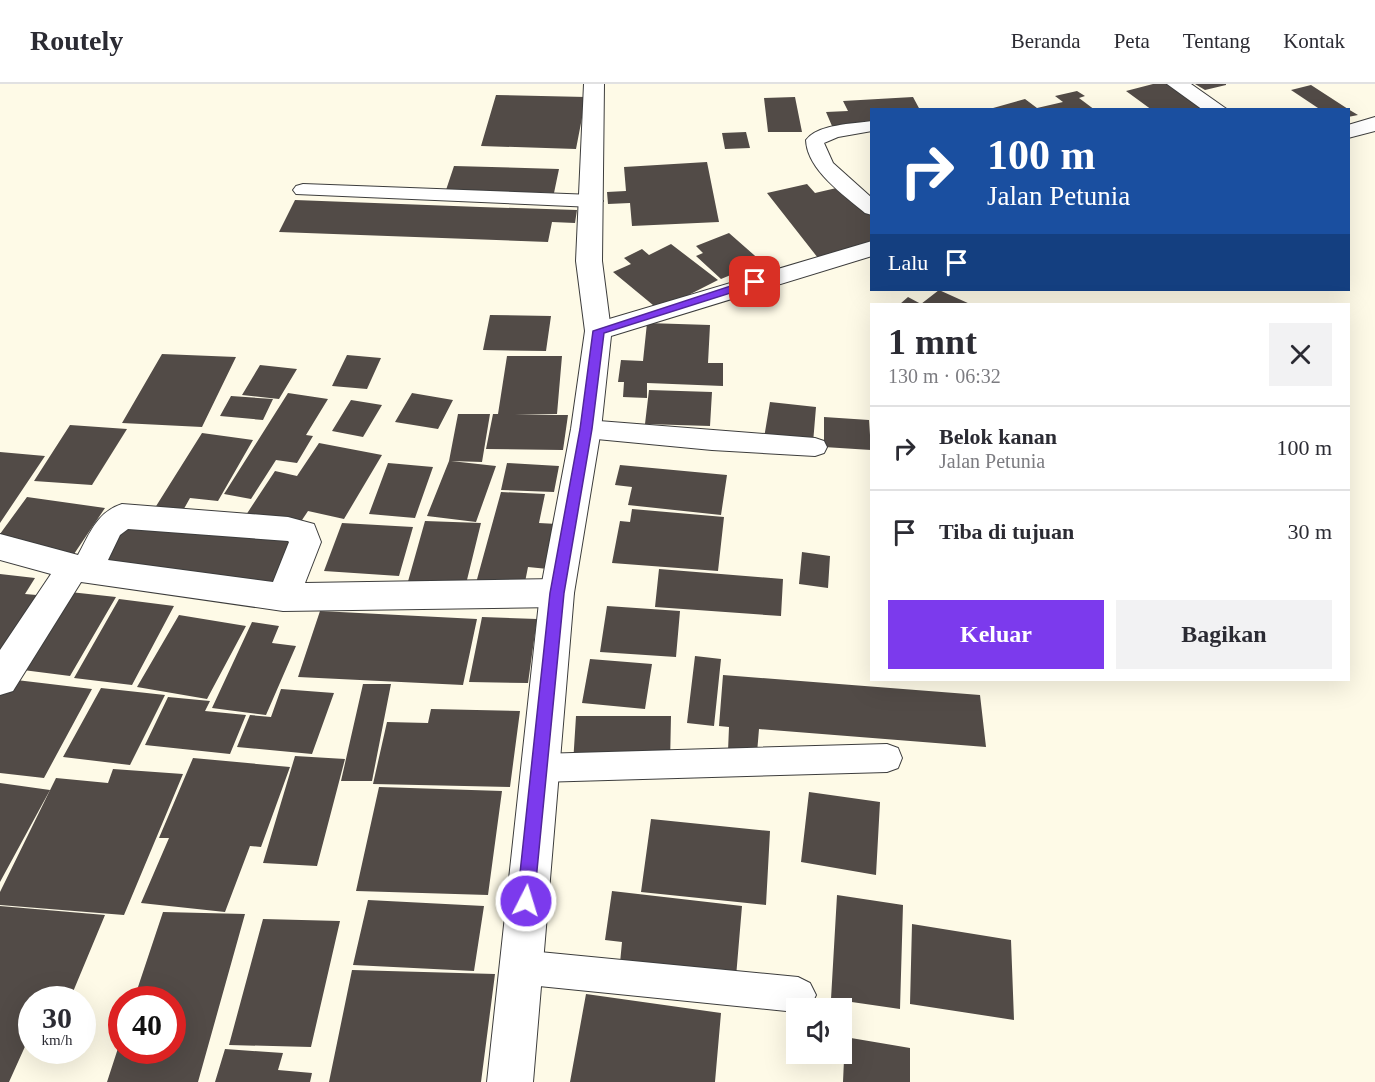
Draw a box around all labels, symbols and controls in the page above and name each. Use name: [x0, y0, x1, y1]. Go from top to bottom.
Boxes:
text: Routely: [30, 25, 123, 56]
text: Beranda: [1011, 29, 1081, 53]
text: Peta: [1114, 29, 1150, 53]
text: Tentang: [1183, 29, 1250, 53]
text: Kontak: [1283, 29, 1345, 53]
icon: right: [888, 132, 966, 210]
text: 100 m: [987, 132, 1096, 178]
text: Jalan Petunia: [987, 181, 1130, 211]
icon: arrive: [940, 246, 973, 279]
text: Lalu: [888, 250, 928, 275]
pin: [729, 256, 780, 307]
icon: arrive: [738, 265, 771, 298]
text: 1 mnt: [888, 322, 977, 362]
button: close: [1269, 323, 1332, 386]
text: 130 m · 06:32: [888, 365, 1001, 387]
text: Belok kanan: [939, 424, 1057, 449]
icon: right: [888, 432, 921, 465]
text: 100 m: [1276, 435, 1332, 460]
text: Jalan Petunia: [939, 450, 1045, 472]
icon: arrive: [888, 516, 921, 549]
text: Tiba di tujuan: [939, 519, 1074, 544]
text: 30 m: [1287, 519, 1332, 544]
button: Keluar: [888, 600, 1104, 669]
button: Bagikan: [1116, 600, 1332, 669]
position arrow: [494, 869, 558, 933]
speed limit sign: 40: [108, 986, 186, 1064]
map controls: [786, 998, 852, 1064]
button: sound: [786, 998, 852, 1064]
text: 30: [42, 1001, 72, 1034]
text: km/h: [42, 1032, 72, 1048]

